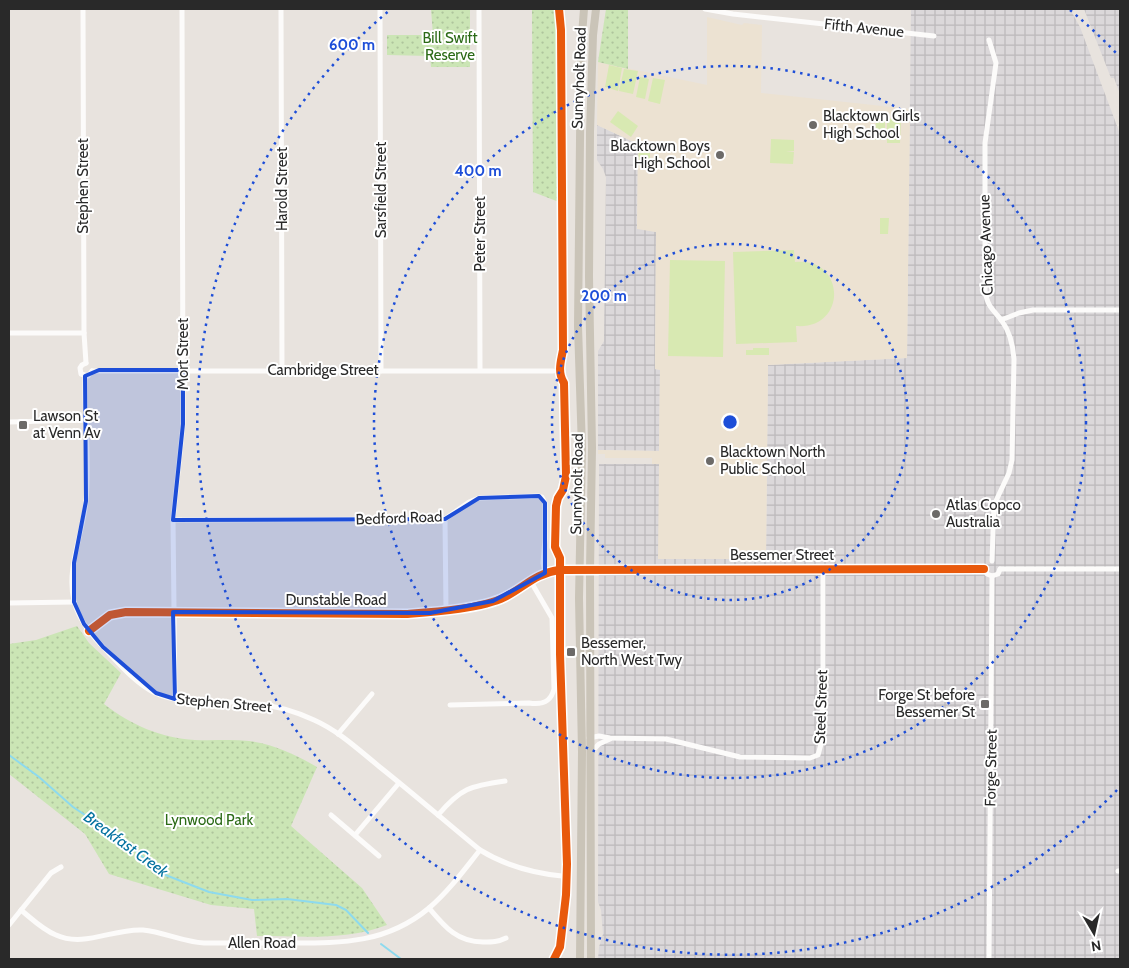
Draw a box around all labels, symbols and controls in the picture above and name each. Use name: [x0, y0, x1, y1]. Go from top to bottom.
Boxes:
street label: Fifth Avenue: [823, 15, 905, 41]
street label: Sunnyholt Road: [568, 27, 590, 129]
park label: Bill Swift Reserve: [422, 29, 478, 64]
text: 600 m: [329, 36, 375, 54]
place label: Blacktown Girls High School: [823, 107, 920, 142]
marker: Blacktown Girls High School: [807, 119, 819, 131]
place label: Blacktown Boys High School: [610, 137, 710, 172]
street label: Stephen Street: [74, 138, 92, 234]
street label: Sarsfield Street: [372, 142, 390, 238]
street label: Harold Street: [273, 147, 291, 231]
marker: Blacktown Boys High School: [714, 149, 726, 161]
text: 400 m: [455, 162, 501, 180]
street label: Chicago Avenue: [975, 194, 997, 296]
street label: Peter Street: [471, 196, 489, 272]
text: 200 m: [581, 287, 627, 305]
street label: Mort Street: [174, 318, 192, 390]
street label: Cambridge Street: [267, 361, 379, 379]
place label: Lawson St at Venn Av: [33, 407, 101, 442]
centre of rings: [721, 413, 739, 431]
marker: Lawson St at Venn Av: [17, 419, 29, 431]
street label: Sunnyholt Road: [567, 433, 587, 535]
place label: Blacktown North Public School: [720, 443, 825, 478]
marker: Blacktown North Public School: [704, 455, 716, 467]
place label: Atlas Copco Australia: [946, 496, 1021, 531]
street label: Bedford Road: [355, 507, 443, 529]
marker: Atlas Copco Australia: [930, 508, 942, 520]
street label: Bessemer Street: [730, 546, 834, 564]
street label: Dunstable Road: [286, 591, 386, 609]
place label: Bessemer, North West Twy: [581, 634, 683, 669]
marker: Bessemer, North West Twy: [565, 646, 577, 658]
street label: Steel Street: [811, 670, 831, 744]
place label: Forge St before Bessemer St: [878, 686, 975, 721]
street label: Stephen Street: [176, 690, 272, 716]
marker: Forge St before Bessemer St: [979, 698, 991, 710]
street label: Forge Street: [981, 729, 1001, 807]
water label: Breakfast Creek: [80, 807, 173, 882]
park label: Lynwood Park: [165, 811, 253, 829]
north arrow: [1069, 908, 1119, 958]
street label: Allen Road: [228, 934, 296, 952]
text: N: [1090, 936, 1102, 956]

